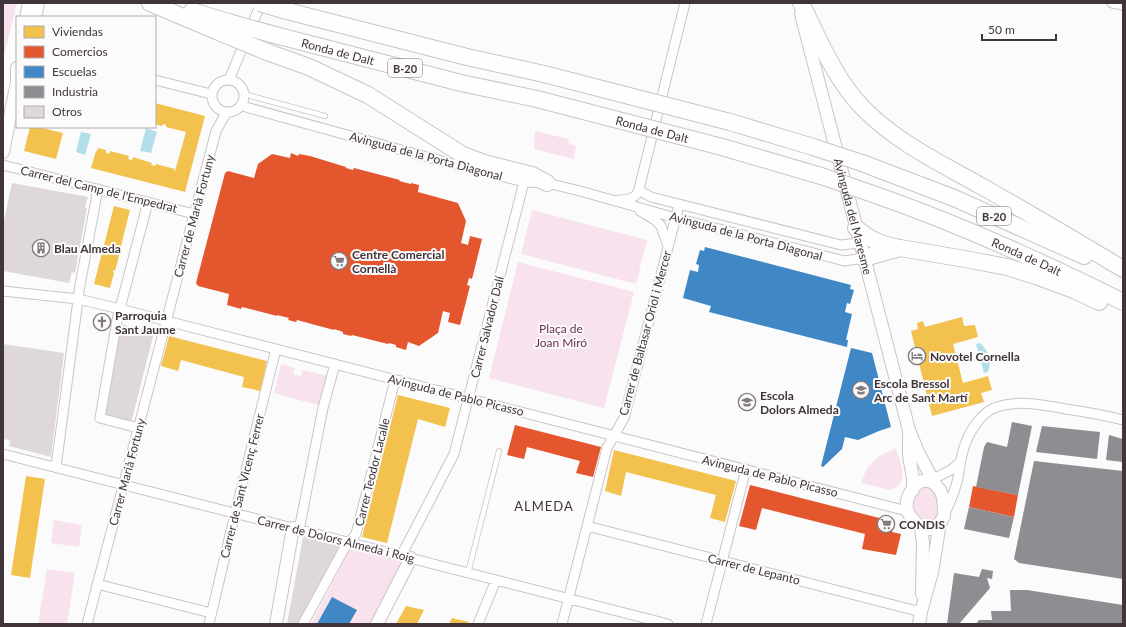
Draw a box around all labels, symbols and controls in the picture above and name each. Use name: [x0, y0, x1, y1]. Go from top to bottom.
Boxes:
legend: [16, 16, 156, 128]
scale bar: [982, 16, 1056, 42]
text: 50 m: [988, 22, 1015, 37]
text: Viviendas: [52, 24, 103, 39]
street label: Ronda de Dalt: [300, 35, 377, 68]
text: Comercios: [52, 44, 108, 59]
road number: B-20: [388, 59, 422, 77]
text: Escuelas: [52, 64, 97, 79]
text: Industria: [52, 84, 98, 99]
text: Otros: [52, 104, 82, 119]
street label: Ronda de Dalt: [614, 112, 691, 146]
street label: Avinguda de la Porta Diagonal: [348, 128, 504, 184]
street label: Carrer de Marià Fortuny: [170, 152, 218, 279]
street label: Avinguda del Maresme: [831, 156, 876, 276]
street label: Carrer del Camp de l'Empedrat: [19, 162, 180, 216]
road number: B-20: [977, 207, 1011, 225]
street label: Avinguda de la Porta Diagonal: [668, 208, 824, 264]
street label: Ronda de Dalt: [990, 234, 1064, 279]
building icon: Blau Almeda: [31, 238, 51, 258]
place label: Blau Almeda: [54, 241, 121, 256]
place label: Centre Comercial Cornellà: [352, 247, 444, 276]
street label: Carrer de Baltasar Oriol i Mercer: [616, 248, 674, 417]
supermarket icon: Centre Comercial Cornellà: [329, 251, 349, 271]
street label: Carrer Salvador Dalí: [467, 273, 507, 380]
place label: Parroquia Sant Jaume: [115, 308, 176, 337]
church icon: Parroquia Sant Jaume: [92, 312, 112, 332]
park label: Plaça de Joan Miró: [535, 321, 587, 350]
hotel icon: Novotel Cornella: [907, 346, 927, 366]
place label: Novotel Cornella: [930, 349, 1020, 364]
street label: Avinguda de Pablo Picasso: [386, 371, 526, 419]
place label: Escola Bressol Arc de Sant Martí: [873, 376, 969, 405]
school or university icon: Escola Bressol Arc de Sant Martí: [851, 380, 871, 400]
place label: Escola Dolors Almeda: [760, 388, 839, 417]
school or university icon: Escola Dolors Almeda: [737, 392, 757, 412]
street label: Carrer de Sant Vicenç Ferrer: [217, 412, 267, 560]
street label: Carrer Marià Fortuny: [105, 416, 149, 527]
street label: Carrer Teodor Lacalle: [351, 416, 393, 528]
street label: Avinguda de Pablo Picasso: [700, 452, 840, 500]
district label: ALMEDA: [514, 498, 574, 514]
street label: Carrer de Dolors Almeda i Roig: [256, 512, 416, 566]
supermarket icon: CONDIS: [876, 514, 896, 534]
place label: CONDIS: [899, 517, 945, 532]
street label: Carrer de Lepanto: [706, 550, 802, 588]

